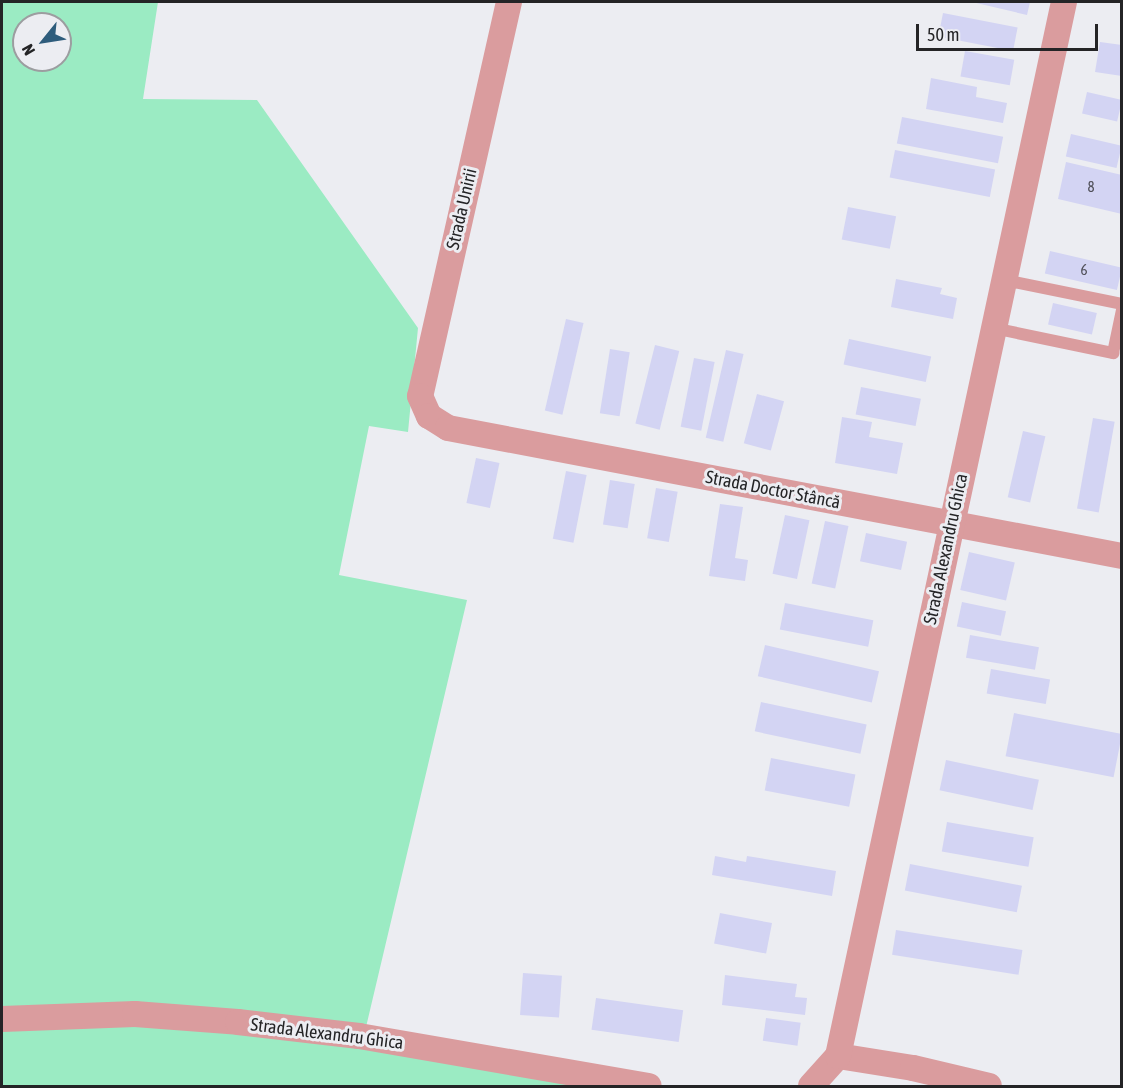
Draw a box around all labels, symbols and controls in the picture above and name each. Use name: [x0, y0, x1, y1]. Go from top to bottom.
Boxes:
north arrow: [12, 12, 72, 72]
scale bar: [919, 12, 1100, 50]
text: 50 m: [927, 24, 959, 45]
text: N: [18, 41, 38, 59]
street label: Strada Unirii: [442, 166, 482, 252]
house number: 8: [1087, 178, 1095, 196]
house number: 6: [1080, 261, 1088, 279]
street label: Strada Doctor Stâncă: [704, 466, 842, 514]
street label: Strada Alexandru Ghica: [919, 472, 973, 626]
street label: Strada Alexandru Ghica: [249, 1014, 405, 1054]

